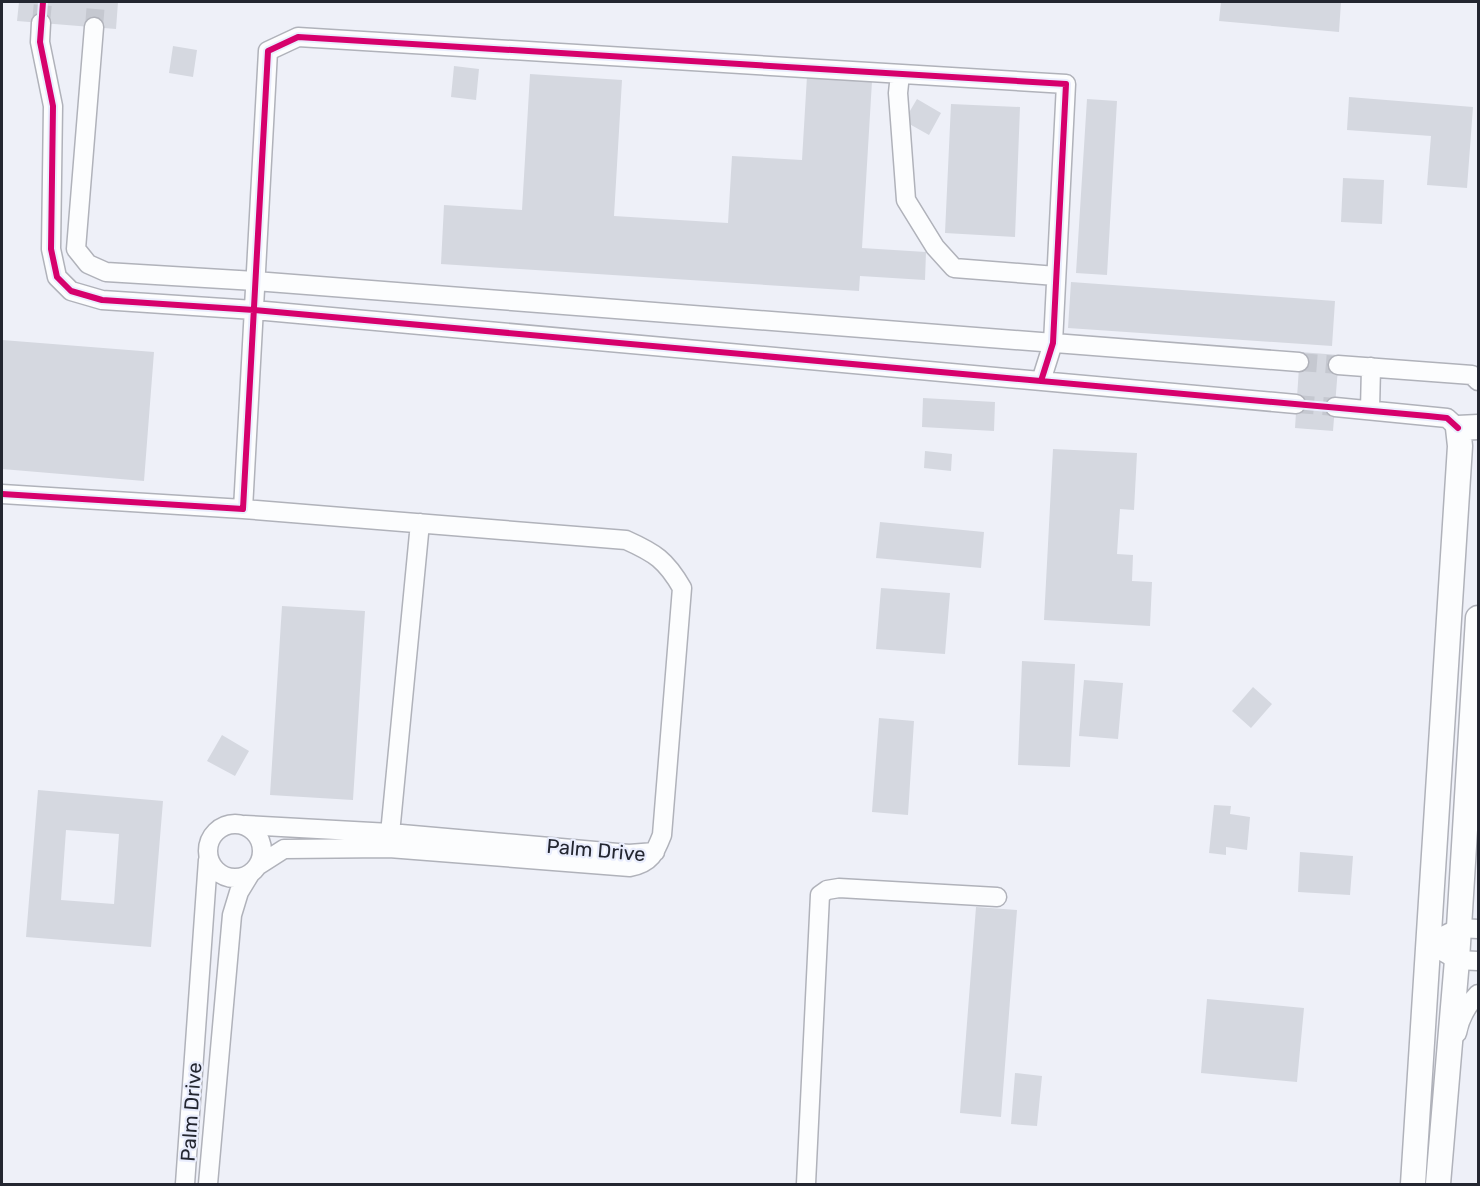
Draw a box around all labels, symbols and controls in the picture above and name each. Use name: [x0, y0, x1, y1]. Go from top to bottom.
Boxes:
street label: Palm Drive: [545, 834, 647, 866]
street label: Palm Drive: [176, 1062, 206, 1162]

